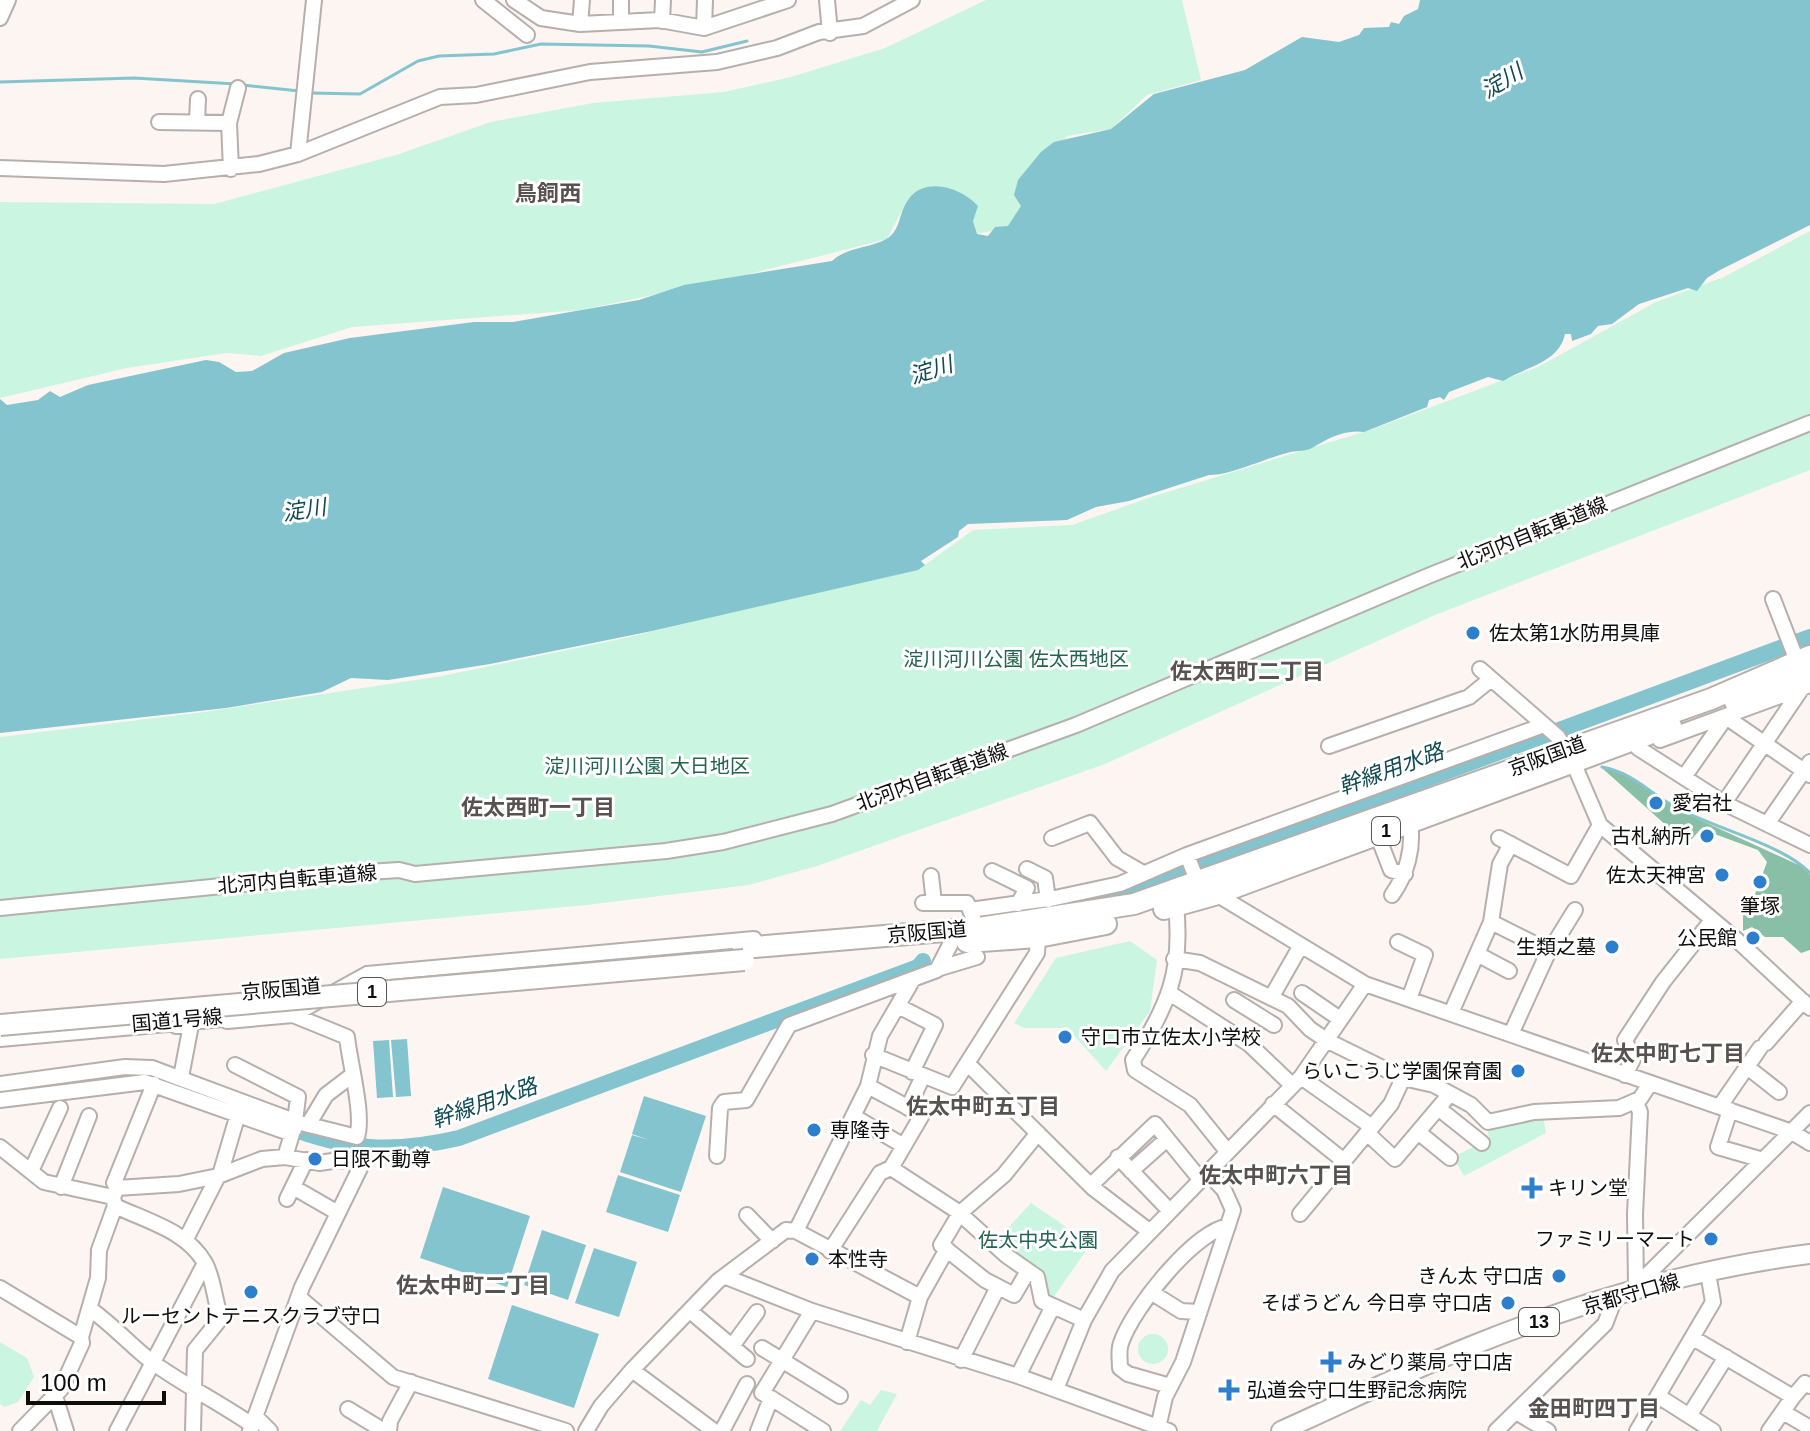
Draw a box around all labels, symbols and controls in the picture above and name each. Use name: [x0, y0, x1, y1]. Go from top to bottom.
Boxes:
water label: 淀川: [1477, 58, 1529, 103]
district label: 鳥飼西: [515, 181, 581, 206]
water label: 淀川: [906, 351, 958, 389]
street label: 北河内自転車道線: [1454, 493, 1610, 573]
water label: 淀川: [280, 494, 330, 526]
place label: 佐太第1水防用具庫: [1489, 622, 1660, 644]
marker: 佐太第1水防用具庫: [1464, 624, 1482, 642]
park label: 淀川河川公園 佐太西地区: [903, 648, 1129, 670]
district label: 佐太西町二丁目: [1170, 659, 1324, 684]
street label: 京阪国道: [1506, 732, 1588, 780]
water label: 幹線用水路: [1335, 738, 1449, 800]
street label: 北河内自転車道線: [853, 739, 1011, 815]
park label: 淀川河川公園 大日地区: [544, 755, 750, 777]
place label: 愛宕社: [1672, 792, 1732, 814]
marker: 愛宕社: [1647, 794, 1665, 812]
district label: 佐太西町一丁目: [461, 795, 615, 820]
road number: 1: [1372, 817, 1400, 845]
place label: 古札納所: [1611, 825, 1691, 847]
marker: 古札納所: [1698, 827, 1716, 845]
street label: 北河内自転車道線: [216, 861, 378, 897]
place label: 佐太天神宮: [1606, 864, 1706, 886]
marker: 佐太天神宮: [1713, 866, 1731, 884]
marker: 筆塚: [1751, 873, 1769, 891]
place label: 筆塚: [1740, 895, 1780, 917]
street label: 京阪国道: [886, 918, 968, 946]
place label: 公民館: [1677, 927, 1737, 949]
marker: 公民館: [1744, 929, 1762, 947]
place label: 生類之墓: [1516, 936, 1596, 958]
marker: 生類之墓: [1603, 938, 1621, 956]
street label: 京阪国道: [240, 975, 322, 1003]
road number: 1: [358, 978, 386, 1006]
street label: 国道1号線: [131, 1005, 223, 1035]
place label: 守口市立佐太小学校: [1081, 1026, 1261, 1048]
marker: 守口市立佐太小学校: [1056, 1028, 1074, 1046]
district label: 佐太中町七丁目: [1591, 1041, 1745, 1066]
place label: らいこうじ学園保育園: [1302, 1060, 1502, 1082]
marker: らいこうじ学園保育園: [1509, 1062, 1527, 1080]
water label: 幹線用水路: [428, 1073, 542, 1133]
district label: 佐太中町五丁目: [906, 1094, 1060, 1119]
place label: 専隆寺: [830, 1119, 890, 1141]
marker: 専隆寺: [805, 1121, 823, 1139]
place label: 日限不動尊: [331, 1148, 431, 1170]
marker: 日限不動尊: [306, 1150, 324, 1168]
district label: 佐太中町六丁目: [1199, 1163, 1353, 1188]
place label: キリン堂: [1548, 1177, 1628, 1199]
marker: キリン堂: [1523, 1179, 1541, 1197]
place label: ファミリーマート: [1535, 1228, 1695, 1250]
park label: 佐太中央公園: [978, 1229, 1098, 1251]
marker: ファミリーマート: [1702, 1230, 1720, 1248]
place label: 本性寺: [828, 1248, 888, 1270]
marker: 本性寺: [803, 1250, 821, 1268]
place label: きん太 守口店: [1417, 1265, 1543, 1287]
marker: きん太 守口店: [1550, 1267, 1568, 1285]
street label: 京都守口線: [1580, 1270, 1682, 1318]
district label: 佐太中町二丁目: [396, 1273, 550, 1298]
marker: ルーセントテニスクラブ守口: [242, 1283, 260, 1301]
place label: そばうどん 今日亭 守口店: [1261, 1292, 1492, 1314]
marker: そばうどん 今日亭 守口店: [1499, 1294, 1517, 1312]
place label: ルーセントテニスクラブ守口: [121, 1305, 381, 1327]
road number: 13: [1519, 1308, 1559, 1336]
place label: みどり薬局 守口店: [1347, 1351, 1513, 1373]
marker: みどり薬局 守口店: [1322, 1353, 1340, 1371]
scale bar: [28, 1355, 164, 1405]
text: 100 m: [40, 1369, 107, 1396]
marker: 弘道会守口生野記念病院: [1218, 1379, 1240, 1401]
place label: 弘道会守口生野記念病院: [1247, 1379, 1467, 1401]
district label: 金田町四丁目: [1528, 1396, 1660, 1421]

